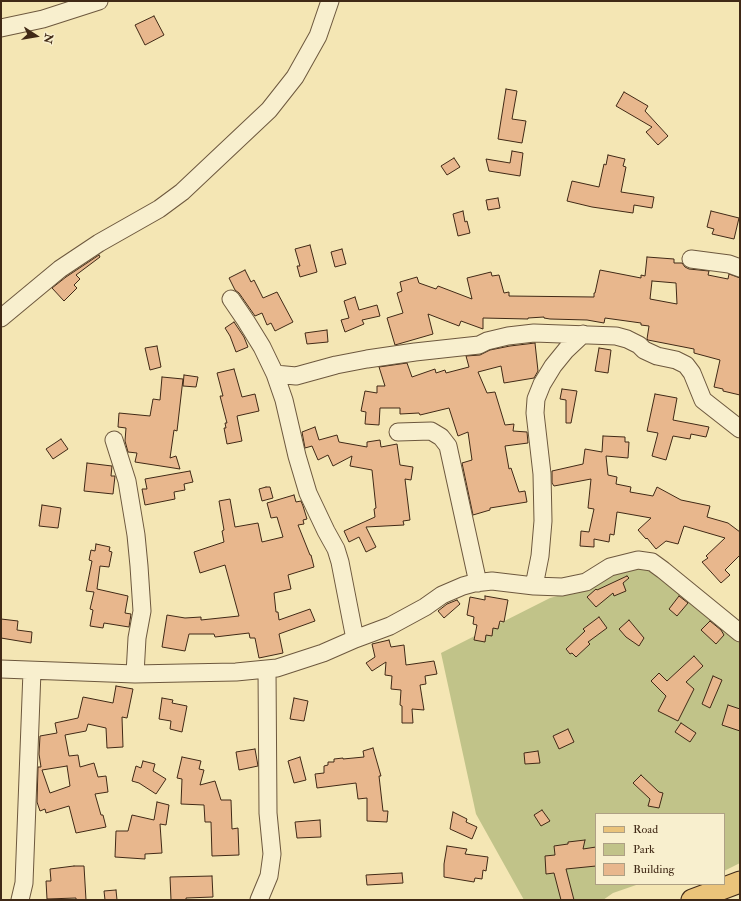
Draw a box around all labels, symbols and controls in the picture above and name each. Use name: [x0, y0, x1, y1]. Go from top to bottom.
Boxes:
north arrow: [16, 16, 56, 56]
text: N: [41, 32, 56, 45]
legend: [595, 813, 725, 885]
text: Road: [633, 822, 658, 837]
text: Park: [633, 842, 655, 857]
text: Building: [633, 862, 674, 877]

